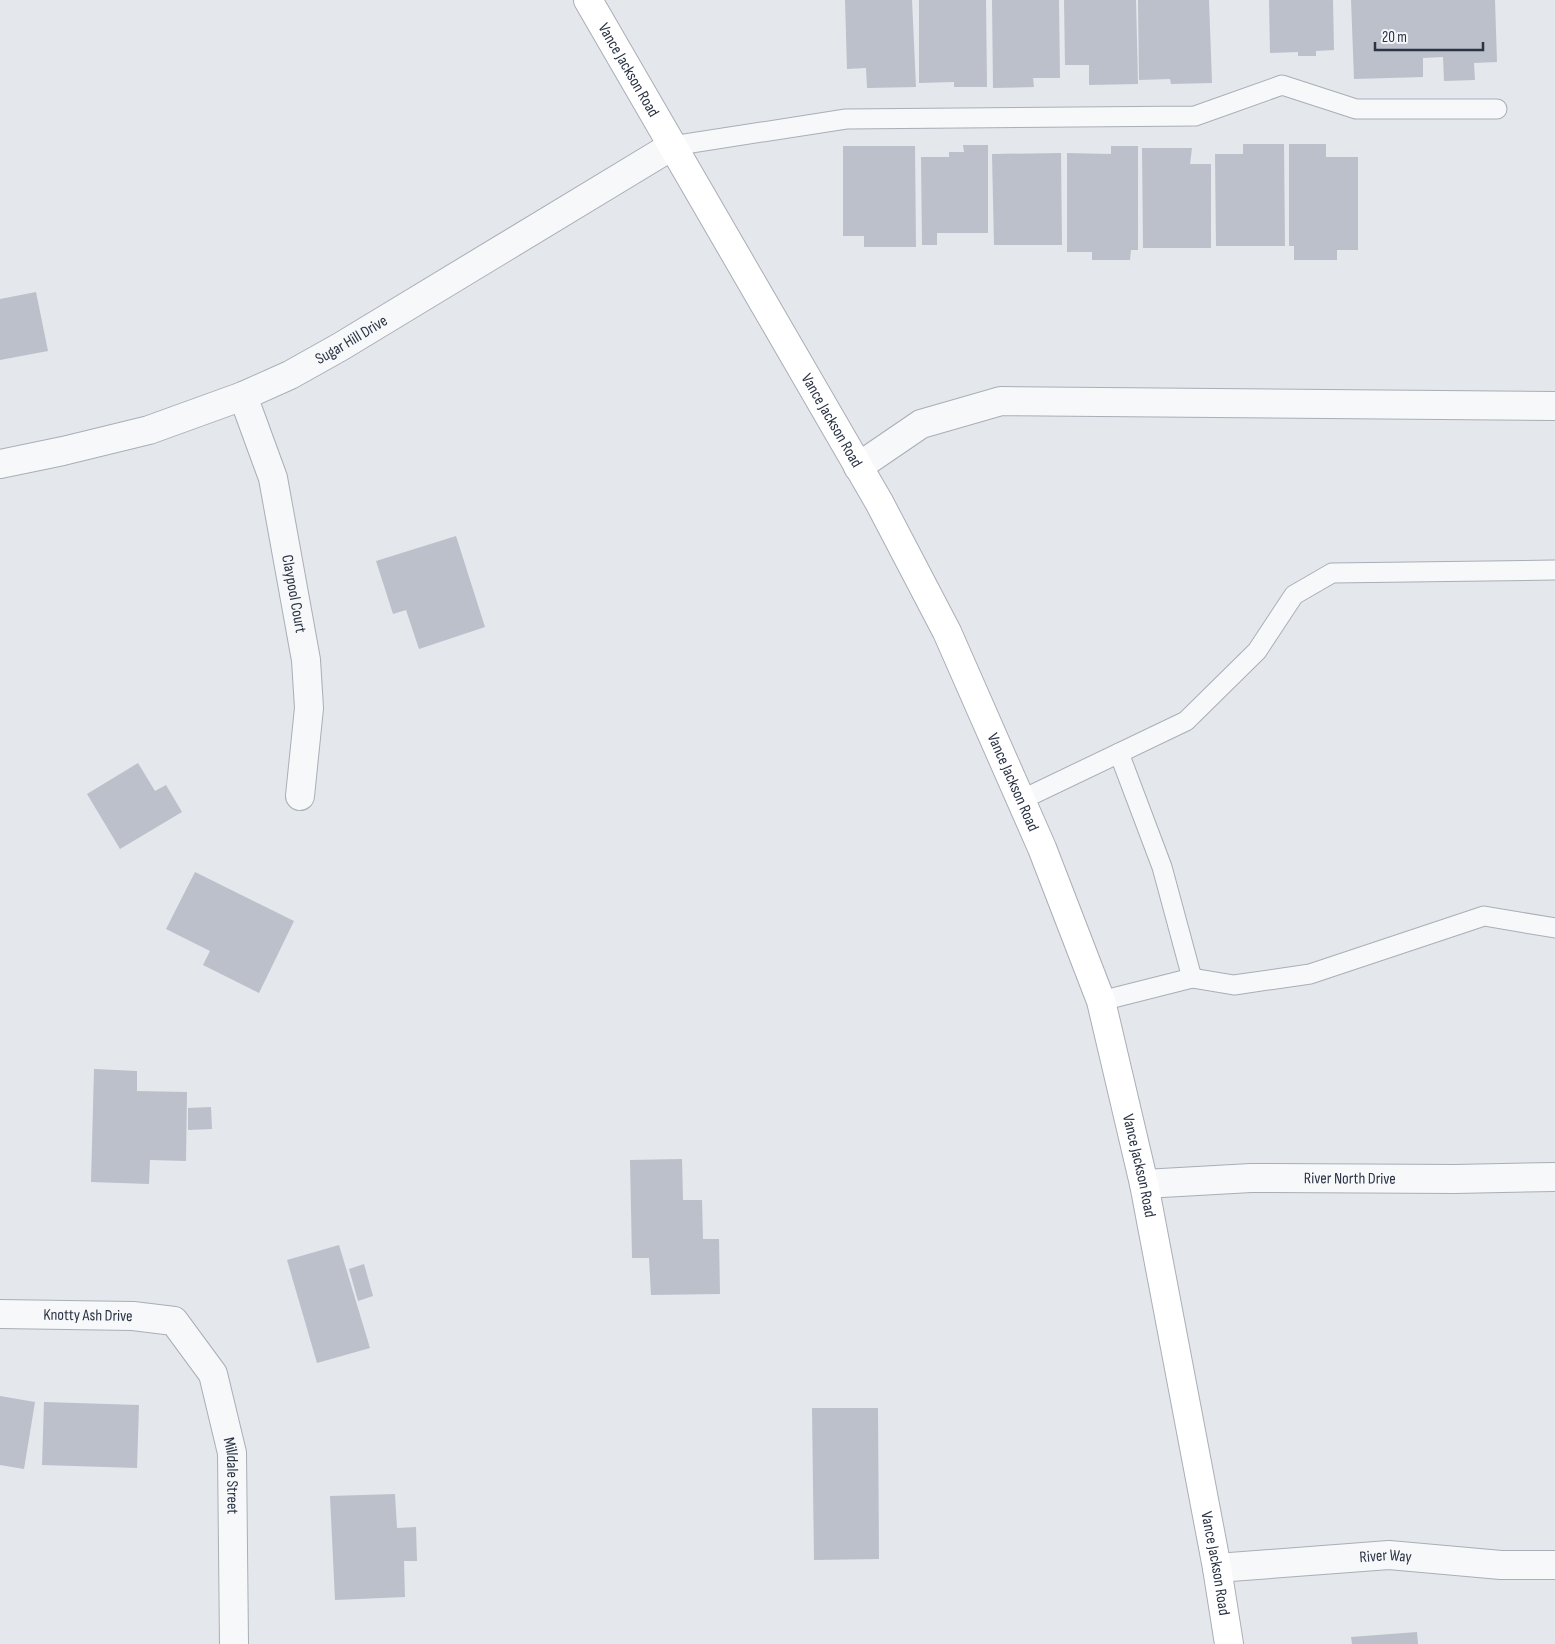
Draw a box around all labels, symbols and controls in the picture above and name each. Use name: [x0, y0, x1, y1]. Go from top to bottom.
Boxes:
street label: Vance Jackson Road: [594, 20, 663, 120]
scale bar: [1375, 20, 1482, 52]
text: 20 m: [1382, 28, 1407, 47]
street label: Sugar Hill Drive: [312, 311, 391, 368]
street label: Vance Jackson Road: [797, 370, 866, 471]
street label: Claypool Court: [278, 553, 310, 635]
street label: Vance Jackson Road: [983, 730, 1043, 834]
street label: Vance Jackson Road: [1118, 1112, 1160, 1219]
street label: River North Drive: [1304, 1169, 1396, 1188]
street label: Knotty Ash Drive: [43, 1305, 133, 1325]
street label: Milldale Street: [219, 1435, 242, 1514]
street label: Vance Jackson Road: [1197, 1510, 1234, 1617]
street label: River Way: [1359, 1545, 1412, 1567]

